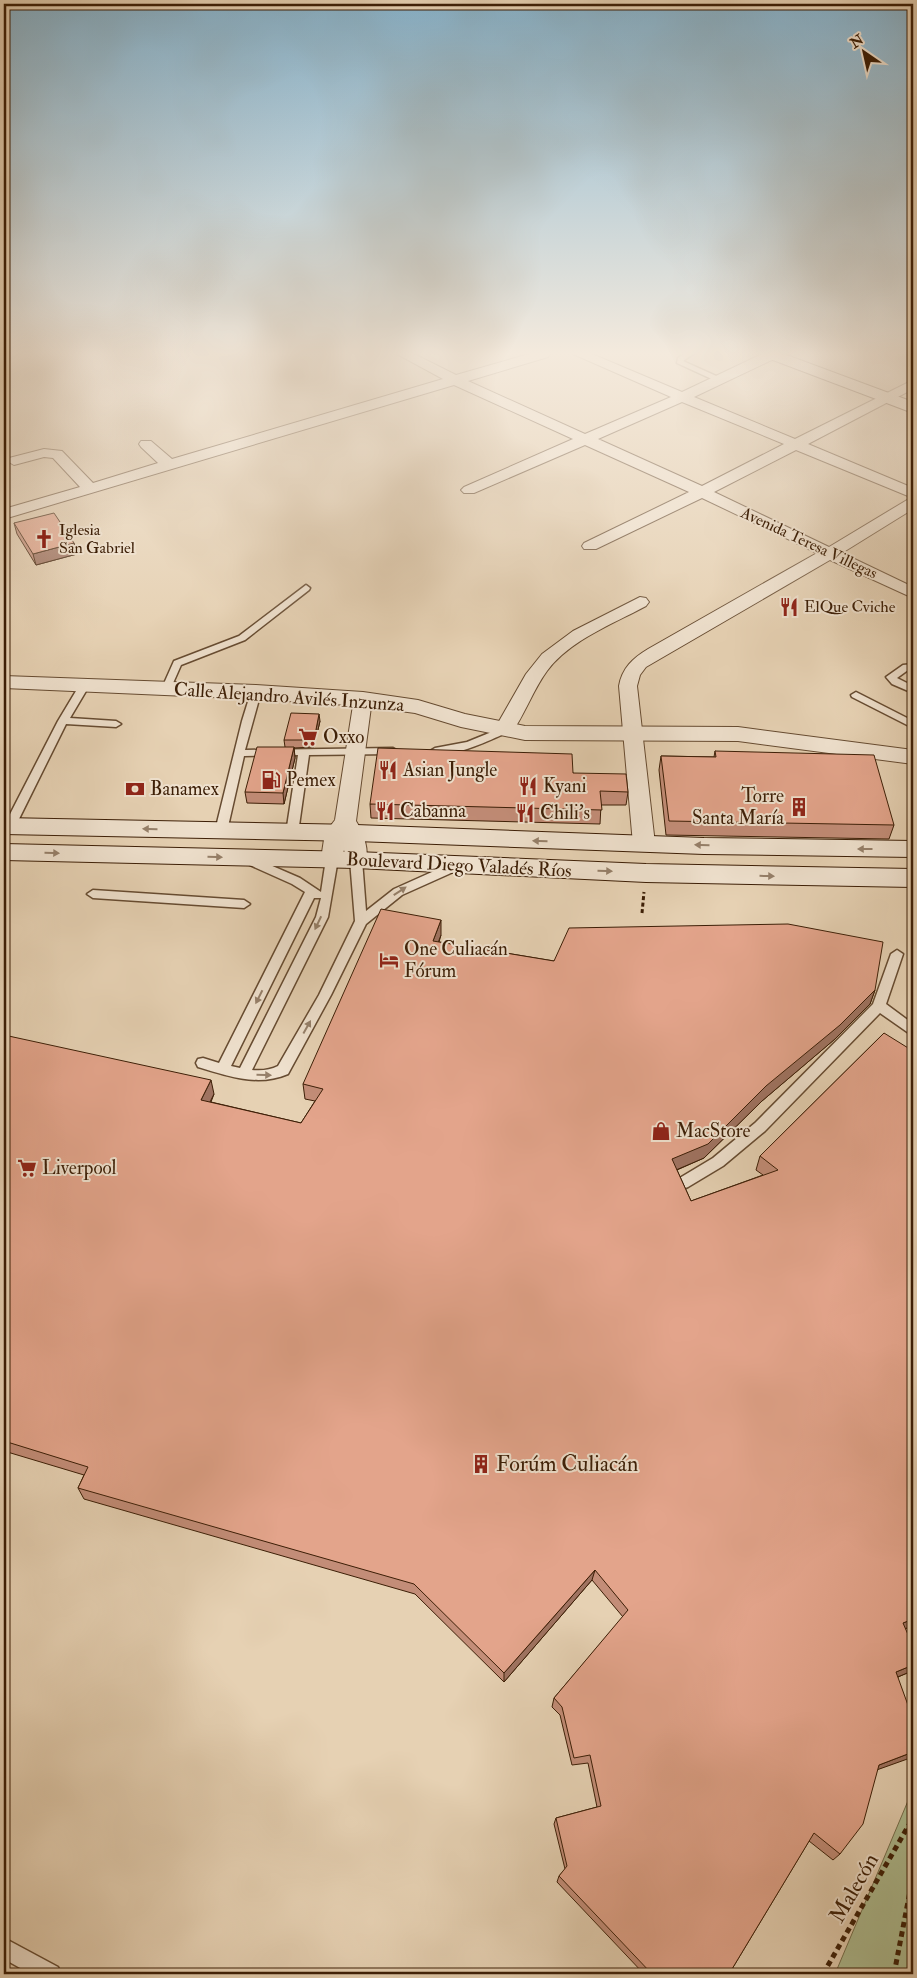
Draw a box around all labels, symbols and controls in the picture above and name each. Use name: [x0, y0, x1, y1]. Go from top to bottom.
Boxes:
north arrow: [840, 28, 890, 78]
text: N: [846, 31, 867, 53]
street label: Avenida Teresa Villegas: [737, 502, 880, 583]
place label: Iglesia San Gabriel: [59, 520, 135, 558]
church icon: Iglesia San Gabriel: [33, 528, 55, 550]
restaurant icon: ElQue Cviche: [778, 596, 800, 618]
place label: ElQue Cviche: [804, 597, 896, 617]
street label: Calle Alejandro Avilés Inzunza: [173, 677, 405, 717]
place label: Oxxo: [323, 725, 364, 749]
supermarket icon: Oxxo: [297, 726, 319, 748]
place label: Asian Jungle: [402, 758, 497, 782]
restaurant icon: Asian Jungle: [377, 759, 399, 781]
place label: Pemex: [286, 768, 336, 792]
fuel station icon: Pemex: [260, 769, 282, 791]
place label: Kyani: [543, 774, 587, 798]
restaurant icon: Kyani: [517, 775, 539, 797]
place label: Banamex: [150, 777, 219, 801]
bank icon: Banamex: [124, 778, 146, 800]
place label: Torre Santa María: [692, 784, 784, 830]
building icon: Torre Santa María: [788, 796, 810, 818]
place label: Cabanna: [400, 799, 466, 823]
restaurant icon: Cabanna: [374, 800, 396, 822]
place label: Chili's: [540, 801, 590, 825]
restaurant icon: Chili's: [514, 802, 536, 824]
one-way arrow: [142, 825, 158, 833]
one-way arrow: [531, 837, 547, 845]
one-way arrow: [694, 841, 710, 849]
one-way arrow: [856, 845, 872, 853]
street label: Boulevard Diego Valadés Ríos: [346, 847, 572, 883]
one-way arrow: [45, 850, 61, 858]
one-way arrow: [207, 854, 223, 862]
one-way arrow: [597, 868, 613, 876]
one-way arrow: [759, 872, 775, 880]
one-way arrow: [393, 887, 407, 896]
one-way arrow: [314, 916, 322, 930]
place label: One Culiacán Fórum: [404, 937, 508, 983]
hotel icon: One Culiacán Fórum: [378, 949, 400, 971]
one-way arrow: [255, 990, 263, 1004]
one-way arrow: [303, 1020, 311, 1035]
one-way arrow: [256, 1071, 272, 1079]
place label: MacStore: [676, 1119, 751, 1143]
shop icon: MacStore: [650, 1120, 672, 1142]
place label: Liverpool: [42, 1156, 117, 1181]
supermarket icon: Liverpool: [16, 1157, 38, 1179]
place label: Forúm Culiacán: [496, 1450, 638, 1478]
building icon: Forúm Culiacán: [470, 1453, 492, 1475]
street label: Malecón: [823, 1848, 885, 1928]

